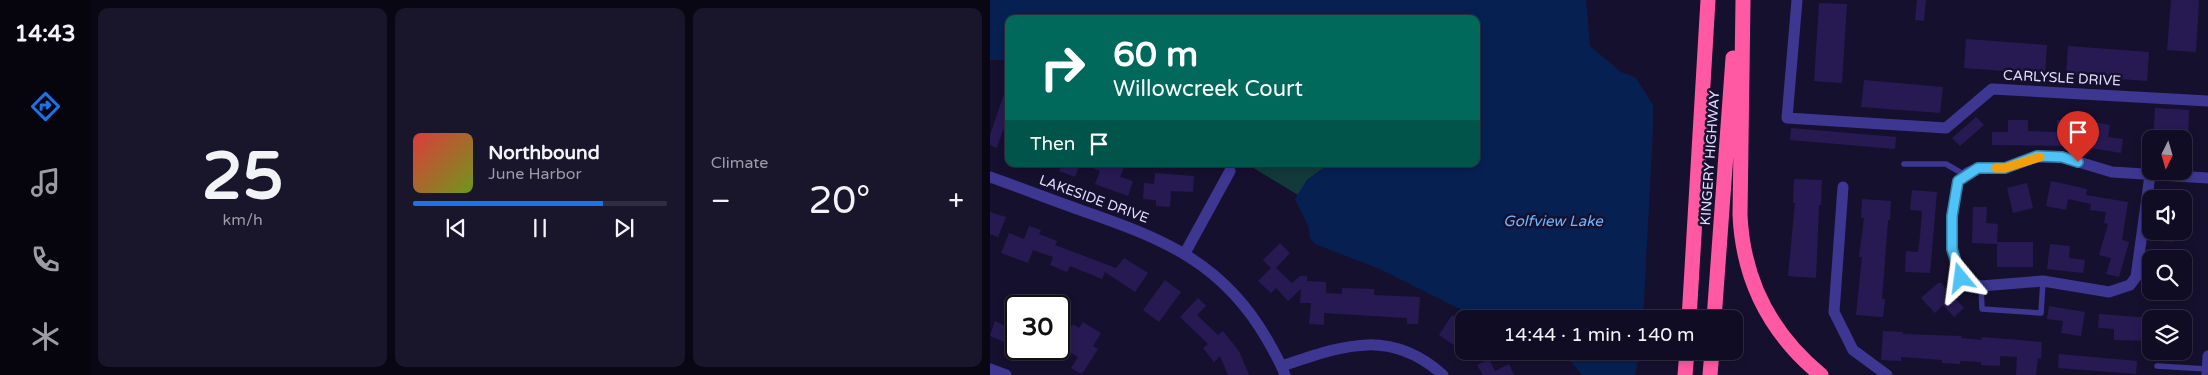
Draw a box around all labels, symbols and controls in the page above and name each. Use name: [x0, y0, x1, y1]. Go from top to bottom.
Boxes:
text: 14:43: [15, 21, 75, 47]
text: 60 m: [1113, 34, 1198, 76]
icon: right: [1030, 35, 1095, 100]
street label: CARLYSLE DRIVE: [2003, 66, 2121, 90]
text: Willowcreek Court: [1113, 76, 1303, 102]
icon: directions: [28, 89, 63, 124]
street label: KINGERY HIGHWAY: [1697, 90, 1723, 226]
pin: [2057, 111, 2099, 162]
icon: arrive: [2064, 118, 2092, 146]
icon: arrive: [1085, 130, 1113, 158]
north arrow: [2142, 130, 2192, 180]
map controls: [2142, 130, 2192, 360]
text: Then: [1030, 133, 1075, 155]
text: 25: [202, 138, 283, 217]
text: Northbound: [488, 142, 600, 164]
text: Climate: [711, 153, 768, 173]
text: June Harbor: [488, 164, 582, 184]
icon: music: [28, 165, 63, 200]
street label: LAKESIDE DRIVE: [1037, 171, 1151, 227]
text: 20°: [808, 178, 870, 224]
text: −: [711, 184, 731, 218]
text: +: [948, 184, 964, 218]
button: sound: [2142, 190, 2192, 240]
text: km/h: [223, 210, 263, 230]
water label: Golfview Lake: [1503, 212, 1604, 230]
icon: previous: [442, 214, 470, 242]
icon: pause: [526, 214, 554, 242]
icon: next: [610, 214, 638, 242]
icon: phone: [28, 242, 63, 277]
button: search: [2142, 250, 2192, 300]
position arrow: [1934, 251, 1986, 303]
speed limit sign: 30: [1005, 295, 1070, 360]
button: layers: [2142, 310, 2192, 360]
icon: climate: [28, 319, 63, 354]
text: 14:44 · 1 min · 140 m: [1503, 324, 1695, 346]

